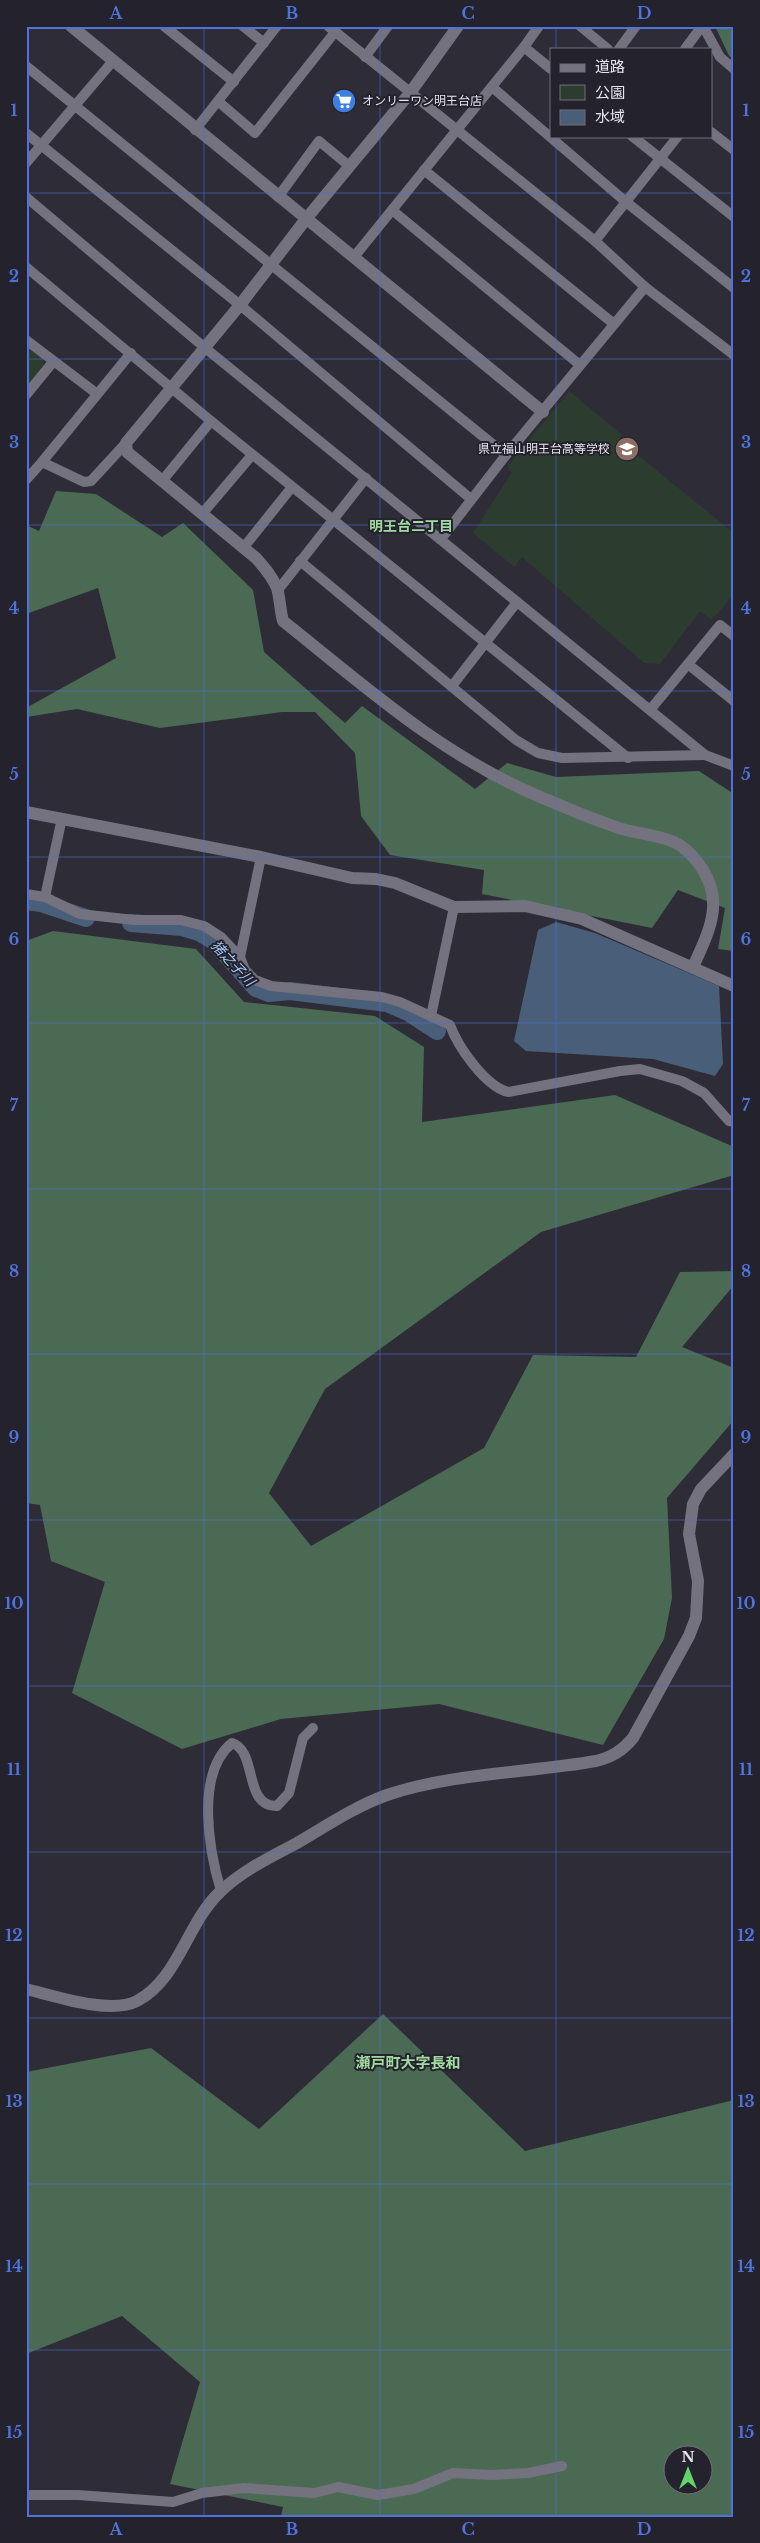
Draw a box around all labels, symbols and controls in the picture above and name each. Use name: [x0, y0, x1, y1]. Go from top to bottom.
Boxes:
text: A: [109, 3, 124, 23]
text: B: [286, 3, 299, 23]
text: C: [461, 3, 475, 23]
text: D: [637, 3, 651, 23]
legend: [550, 48, 712, 138]
text: 道路: [595, 57, 625, 76]
text: 公園: [595, 83, 625, 102]
supermarket icon: オンリーワン明王台店: [331, 88, 357, 114]
place label: オンリーワン明王台店: [362, 93, 482, 108]
text: 1: [11, 100, 18, 120]
text: 1: [743, 100, 750, 120]
text: 水域: [595, 107, 625, 126]
text: 2: [9, 266, 19, 286]
text: 2: [741, 266, 751, 286]
text: 3: [9, 432, 19, 452]
text: 3: [741, 432, 751, 452]
school or university icon: 県立福山明王台高等学校: [614, 436, 640, 462]
place label: 県立福山明王台高等学校: [478, 441, 610, 456]
district label: 明王台二丁目: [369, 517, 453, 535]
text: 4: [9, 598, 19, 618]
text: 4: [741, 598, 751, 618]
text: 5: [9, 764, 19, 784]
text: 5: [741, 764, 751, 784]
text: 6: [9, 929, 20, 949]
text: 6: [741, 929, 752, 949]
water label: 猪之子川: [207, 936, 260, 991]
text: 7: [10, 1095, 19, 1115]
text: 7: [742, 1095, 751, 1115]
text: 8: [9, 1261, 19, 1281]
text: 8: [741, 1261, 751, 1281]
text: 9: [9, 1427, 20, 1447]
text: 9: [741, 1427, 752, 1447]
text: 10: [4, 1593, 24, 1613]
text: 10: [736, 1593, 756, 1613]
text: 11: [7, 1759, 21, 1779]
text: 11: [739, 1759, 753, 1779]
text: 12: [5, 1925, 23, 1945]
text: 12: [737, 1925, 755, 1945]
district label: 瀬戸町大字長和: [355, 2053, 461, 2072]
text: 13: [5, 2091, 23, 2111]
text: 13: [737, 2091, 755, 2111]
text: 14: [5, 2256, 23, 2276]
text: 14: [737, 2256, 755, 2276]
text: 15: [6, 2422, 22, 2442]
text: 15: [738, 2422, 754, 2442]
north arrow: [662, 2446, 712, 2496]
text: N: [681, 2448, 695, 2466]
text: A: [109, 2519, 124, 2539]
text: B: [286, 2519, 299, 2539]
text: C: [461, 2519, 475, 2539]
text: D: [637, 2519, 651, 2539]

